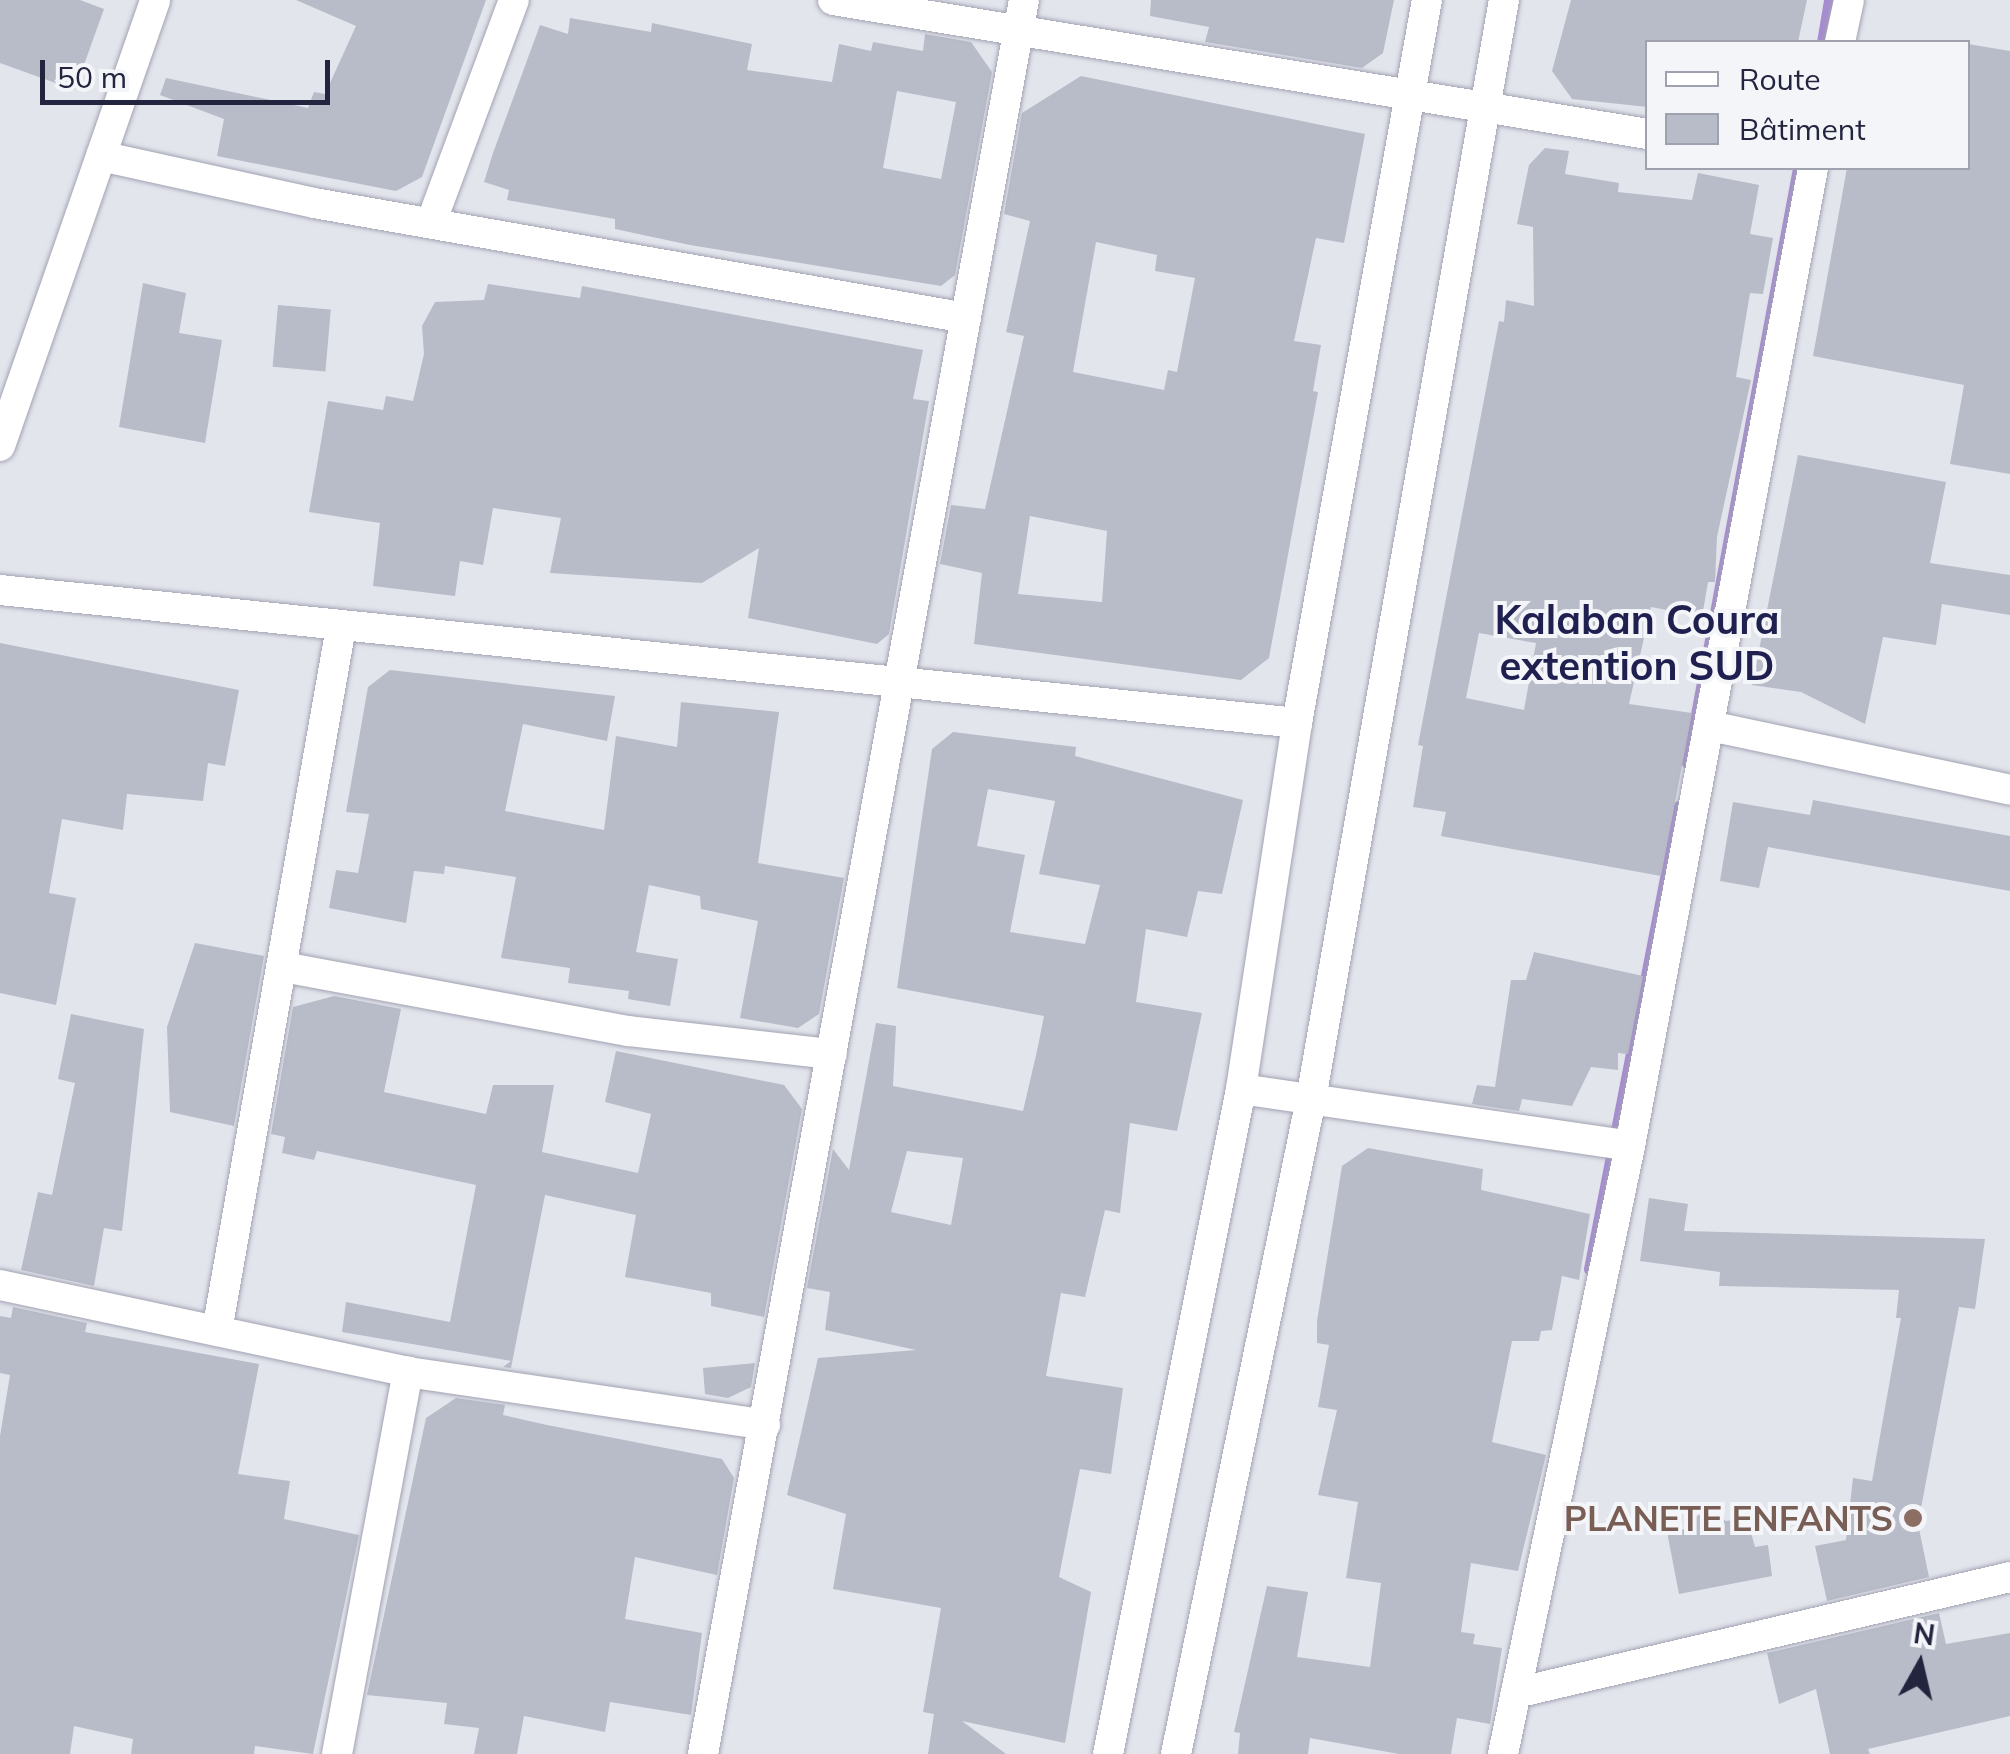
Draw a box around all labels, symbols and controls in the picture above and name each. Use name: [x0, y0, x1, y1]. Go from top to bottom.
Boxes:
scale bar: [45, 40, 335, 102]
legend: [1645, 40, 1970, 170]
text: 50 m: [57, 58, 127, 96]
text: Route: [1739, 60, 1821, 98]
text: Bâtiment: [1739, 110, 1866, 148]
district label: Kalaban Coura extention SUD: [1494, 595, 1780, 689]
place label: PLANETE ENFANTS: [1564, 1497, 1893, 1539]
marker: PLANETE ENFANTS: [1902, 1507, 1924, 1529]
north arrow: [1870, 1614, 1970, 1714]
text: N: [1911, 1615, 1937, 1653]

